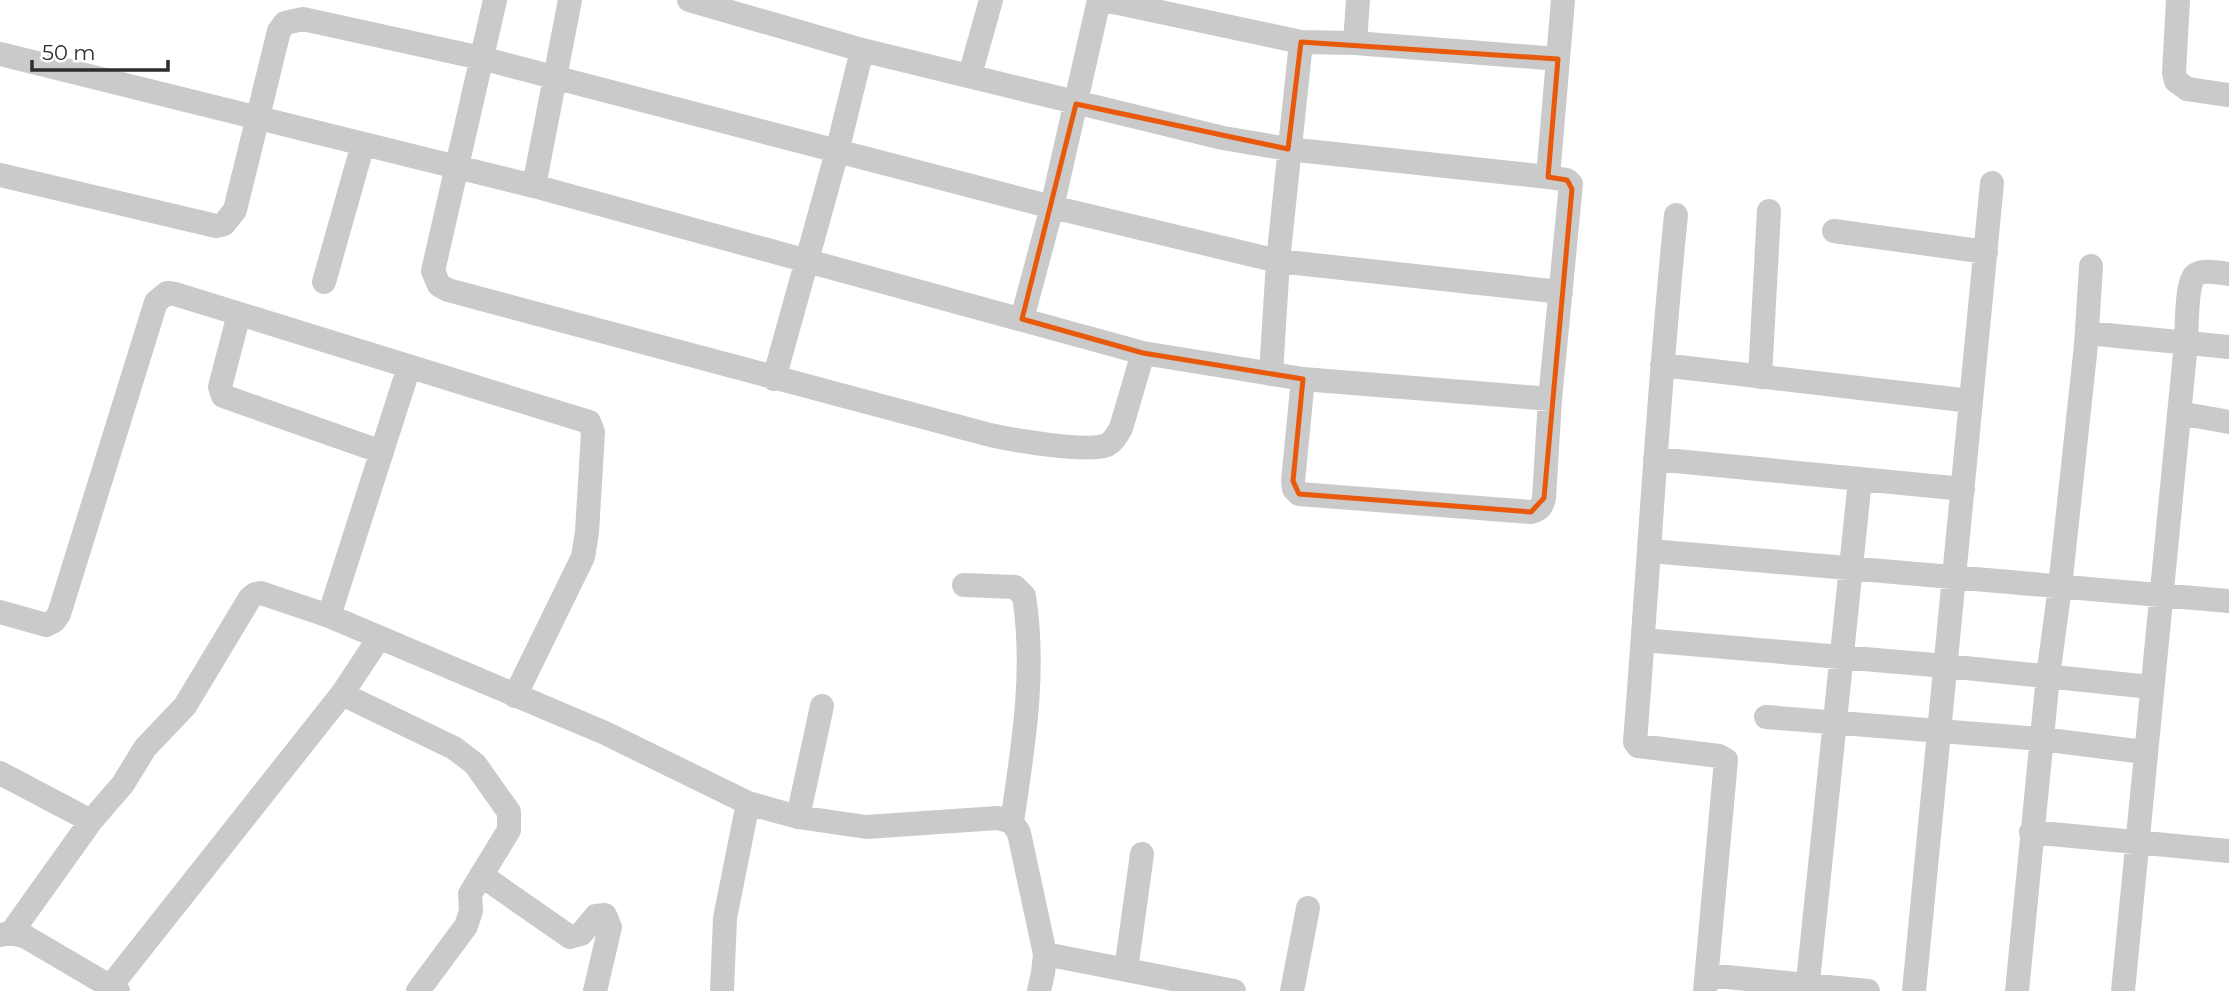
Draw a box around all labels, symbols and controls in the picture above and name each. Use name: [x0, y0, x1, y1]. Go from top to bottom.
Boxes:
scale bar: [32, 28, 168, 72]
text: 50 m: [42, 40, 96, 65]

